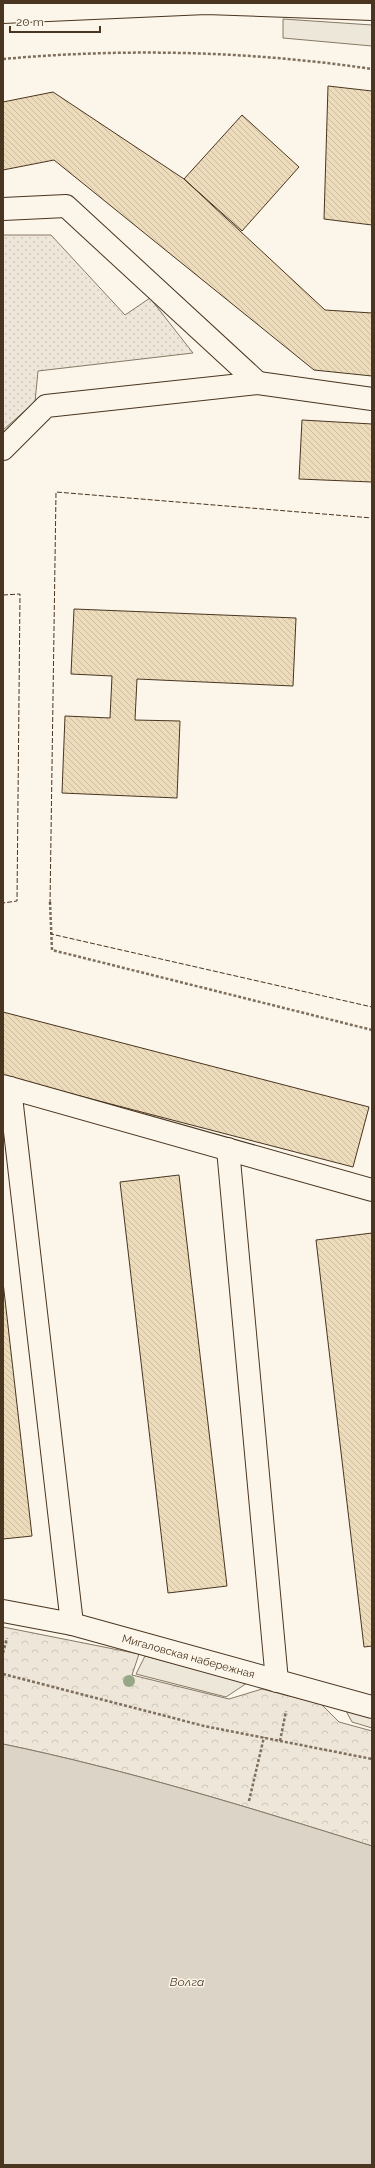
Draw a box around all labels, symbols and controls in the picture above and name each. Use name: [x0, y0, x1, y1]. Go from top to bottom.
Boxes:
scale bar: [10, 8, 100, 34]
text: 20 m: [16, 15, 44, 29]
street label: Мигаловская набережная: [120, 1632, 256, 1681]
water label: Волга: [170, 1975, 204, 1989]

